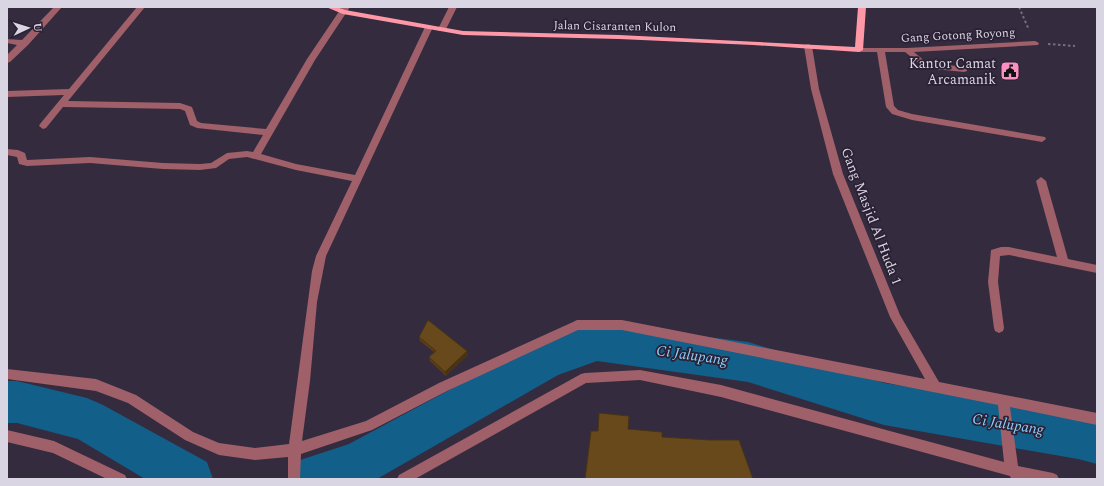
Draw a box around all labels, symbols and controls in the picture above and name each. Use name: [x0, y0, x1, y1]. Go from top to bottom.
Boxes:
north arrow: [8, 8, 48, 48]
street label: Jalan Cisaranten Kulon: [553, 16, 677, 37]
text: U: [29, 22, 46, 33]
street label: Gang Gotong Royong: [900, 23, 1016, 48]
place label: Kantor Camat Arcamanik: [909, 53, 996, 90]
public building icon: Kantor Camat Arcamanik: [999, 60, 1021, 82]
street label: Gang Masjid Al Huda 1: [836, 144, 907, 288]
water label: Ci Jalupang: [655, 339, 730, 372]
water label: Ci Jalupang: [971, 408, 1046, 442]

